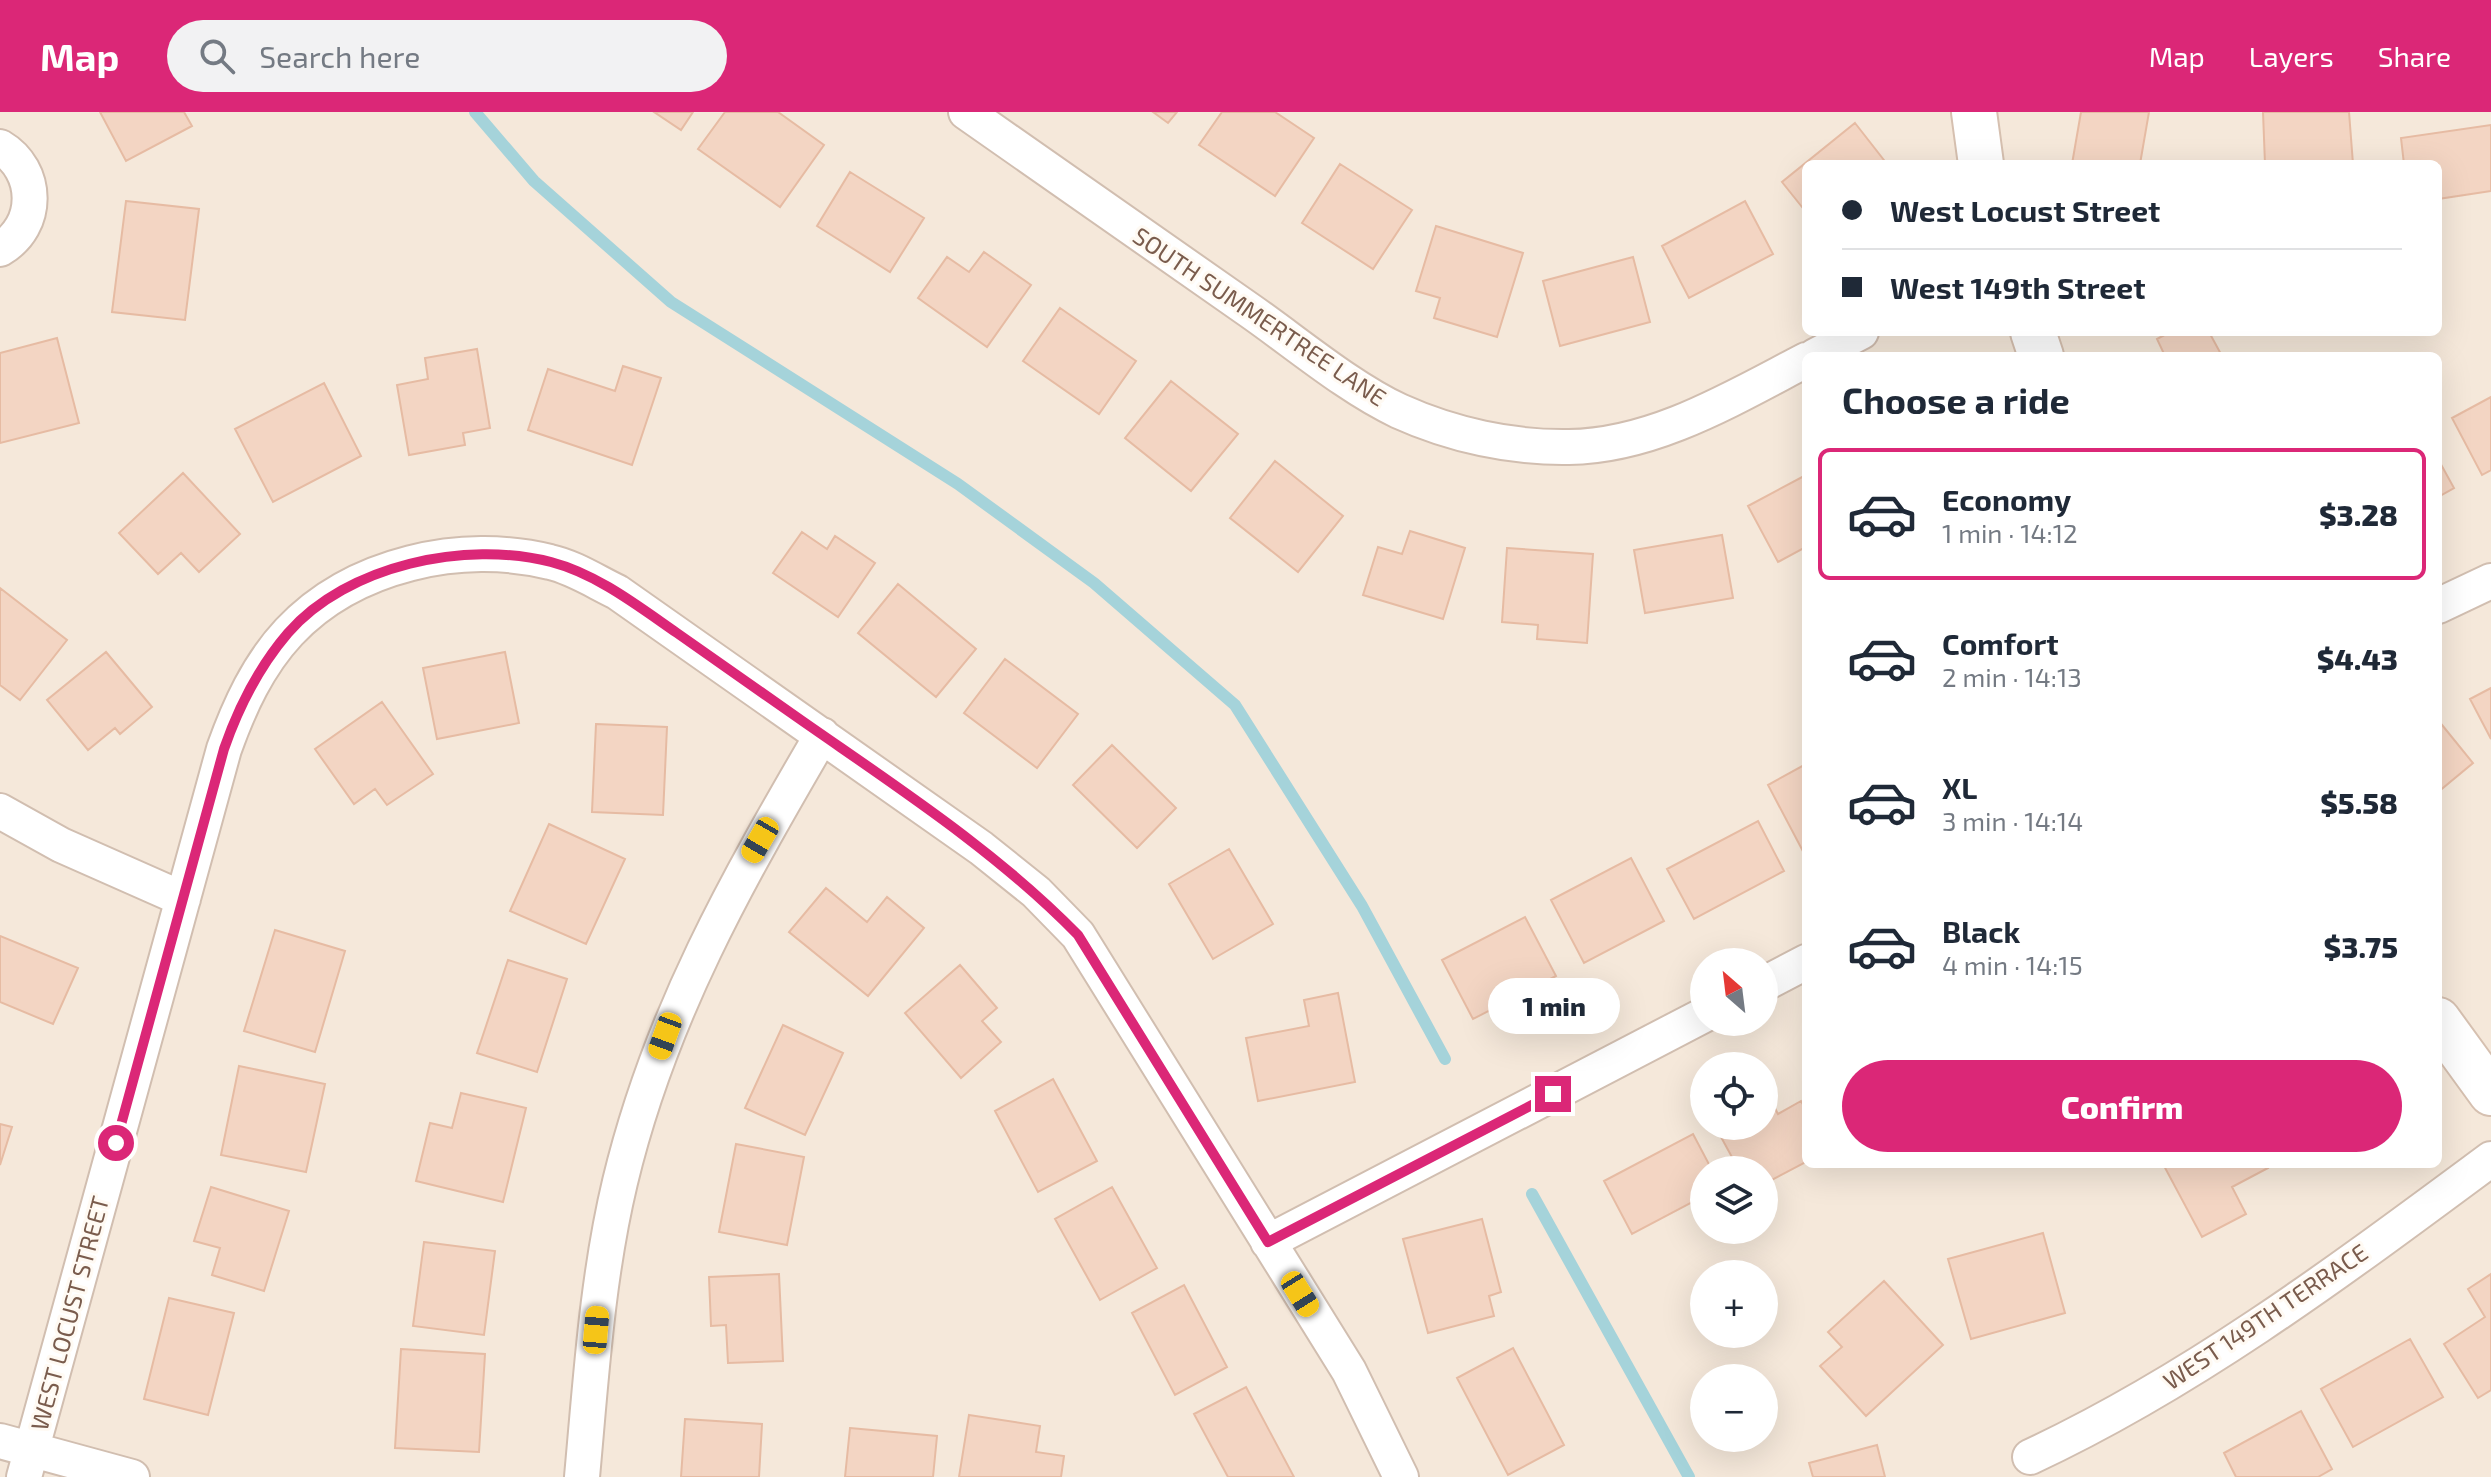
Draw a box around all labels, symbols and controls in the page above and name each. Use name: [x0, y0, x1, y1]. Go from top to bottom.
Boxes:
search box: [167, 20, 727, 92]
text: Map: [40, 33, 119, 79]
icon: search: [195, 34, 239, 78]
text: Search here: [259, 38, 420, 74]
text: Map: [2149, 39, 2205, 73]
text: Layers: [2249, 39, 2334, 73]
text: Share: [2378, 39, 2451, 73]
text: West Locust Street: [1890, 192, 2160, 228]
street label: SOUTH SUMMERTREE LANE: [1128, 220, 1392, 412]
text: West 149th Street: [1890, 269, 2145, 305]
text: Choose a ride: [1842, 378, 2070, 421]
icon: car: [1846, 478, 1918, 550]
text: Economy: [1942, 481, 2071, 517]
text: $3.28: [2319, 496, 2398, 532]
text: 1 min · 14:12: [1942, 517, 2078, 548]
icon: car: [1846, 622, 1918, 694]
text: Comfort: [1942, 625, 2059, 661]
text: $4.43: [2317, 640, 2398, 676]
text: 2 min · 14:13: [1942, 661, 2082, 692]
icon: car: [1846, 766, 1918, 838]
text: XL: [1942, 769, 1977, 805]
text: $5.58: [2320, 784, 2398, 820]
text: 3 min · 14:14: [1942, 805, 2083, 836]
car: [738, 813, 782, 867]
icon: car: [1846, 910, 1918, 982]
text: Black: [1942, 913, 2020, 949]
text: $3.75: [2324, 928, 2398, 964]
north arrow: [1690, 948, 1778, 1036]
map controls: [1690, 948, 1778, 1452]
text: 4 min · 14:15: [1942, 949, 2083, 980]
callout: 1 min: [1487, 978, 1619, 1034]
text: 1 min: [1522, 990, 1586, 1021]
car: [646, 1009, 684, 1063]
button: locate: [1690, 1052, 1778, 1140]
button: Confirm: [1842, 1060, 2402, 1152]
route end: [1535, 1076, 1571, 1112]
route start: [98, 1125, 134, 1161]
button: layers: [1690, 1156, 1778, 1244]
street label: WEST LOCUST STREET: [24, 1193, 114, 1433]
street label: WEST 149TH TERRACE: [2157, 1237, 2373, 1395]
button: +: [1690, 1260, 1778, 1348]
car: [1277, 1267, 1323, 1321]
car: [582, 1305, 610, 1355]
button: −: [1690, 1364, 1778, 1452]

